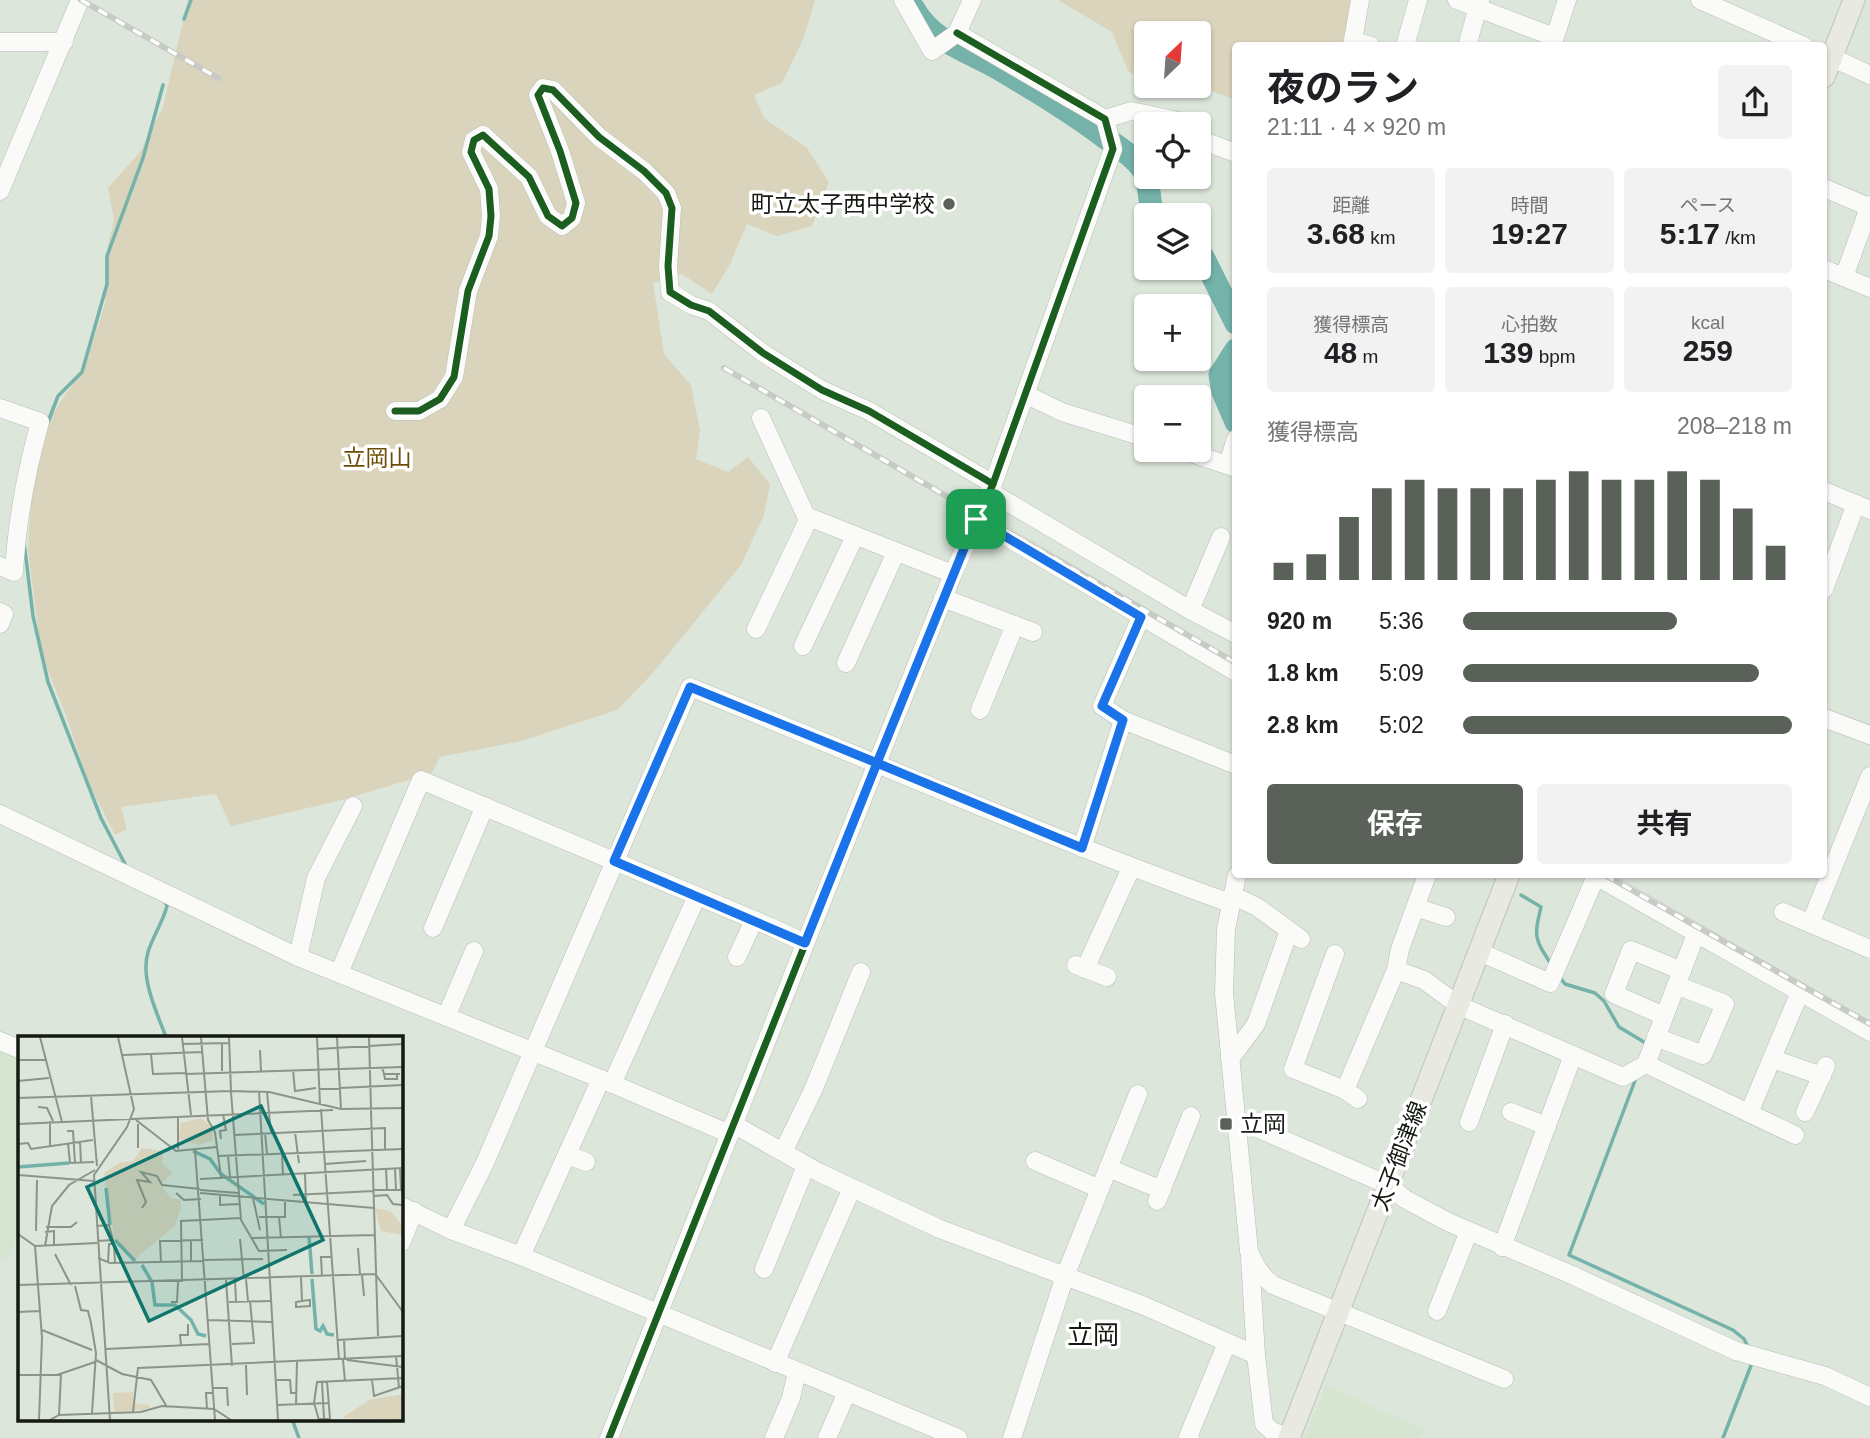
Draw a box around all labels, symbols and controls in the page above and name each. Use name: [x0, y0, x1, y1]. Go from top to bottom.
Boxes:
north arrow: [1134, 21, 1211, 98]
map controls: [1134, 21, 1211, 462]
button: share: [1718, 65, 1792, 139]
text: 夜のラン: [1267, 67, 1419, 109]
button: locate: [1134, 112, 1211, 189]
text: 21:11 · 4 × 920 m: [1267, 114, 1446, 140]
place label: 町立太子西中学校: [751, 191, 935, 217]
text: 距離: [1332, 195, 1370, 216]
text: 時間: [1510, 195, 1549, 216]
text: ペース: [1680, 195, 1736, 216]
marker: 町立太子西中学校: [941, 196, 957, 212]
button: layers: [1134, 203, 1211, 280]
text: 3.68: [1307, 217, 1365, 250]
text: 19:27: [1491, 217, 1568, 250]
text: 5:17: [1660, 217, 1720, 250]
text: km: [1365, 227, 1396, 248]
text: /km: [1720, 227, 1756, 248]
button: +: [1134, 294, 1211, 371]
text: kcal: [1691, 312, 1725, 333]
text: 獲得標高: [1313, 314, 1389, 335]
text: 心拍数: [1501, 314, 1558, 335]
text: 259: [1683, 334, 1733, 367]
text: 48: [1324, 336, 1357, 369]
text: 139: [1483, 336, 1533, 369]
text: m: [1357, 346, 1378, 367]
text: bpm: [1533, 346, 1576, 367]
button: −: [1134, 385, 1211, 462]
text: 208–218 m: [1677, 413, 1792, 439]
text: 獲得標高: [1267, 419, 1359, 445]
park label: 立岡山: [343, 445, 412, 471]
pin: [946, 489, 1006, 549]
icon: arrive: [957, 500, 995, 538]
text: 920 m: [1267, 608, 1332, 634]
text: 5:36: [1379, 608, 1424, 634]
text: 1.8 km: [1267, 660, 1339, 686]
text: 5:09: [1379, 660, 1424, 686]
text: 2.8 km: [1267, 712, 1339, 738]
text: 5:02: [1379, 712, 1424, 738]
button: 保存: [1267, 784, 1523, 864]
button: 共有: [1537, 784, 1792, 864]
inset map: [18, 1036, 402, 1420]
street label: 太子御津線: [1366, 1098, 1432, 1214]
place label: 立岡: [1240, 1111, 1286, 1137]
marker: 立岡: [1218, 1116, 1234, 1132]
district label: 立岡: [1067, 1320, 1119, 1350]

